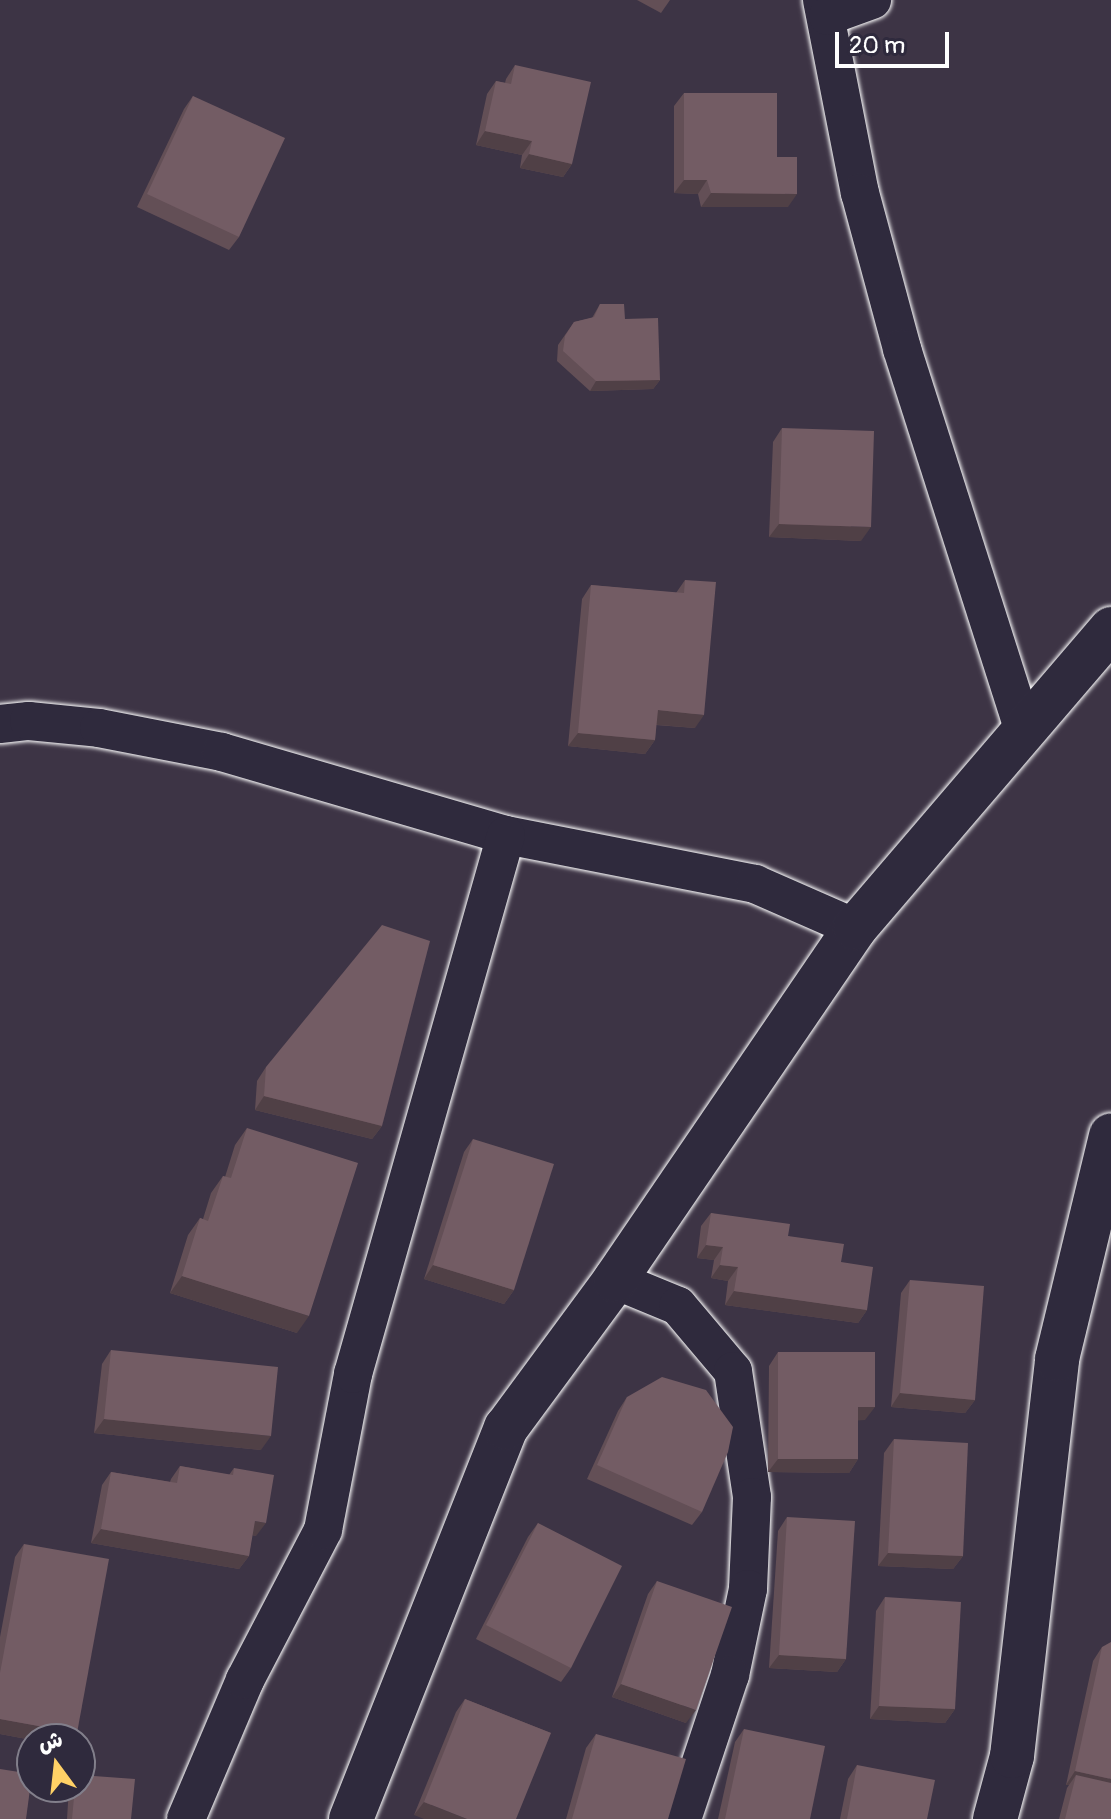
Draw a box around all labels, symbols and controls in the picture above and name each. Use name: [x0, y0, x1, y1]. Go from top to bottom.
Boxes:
scale bar: [839, 16, 953, 66]
text: 20 m: [849, 31, 905, 60]
north arrow: [16, 1723, 96, 1803]
text: ش: [35, 1725, 66, 1758]

